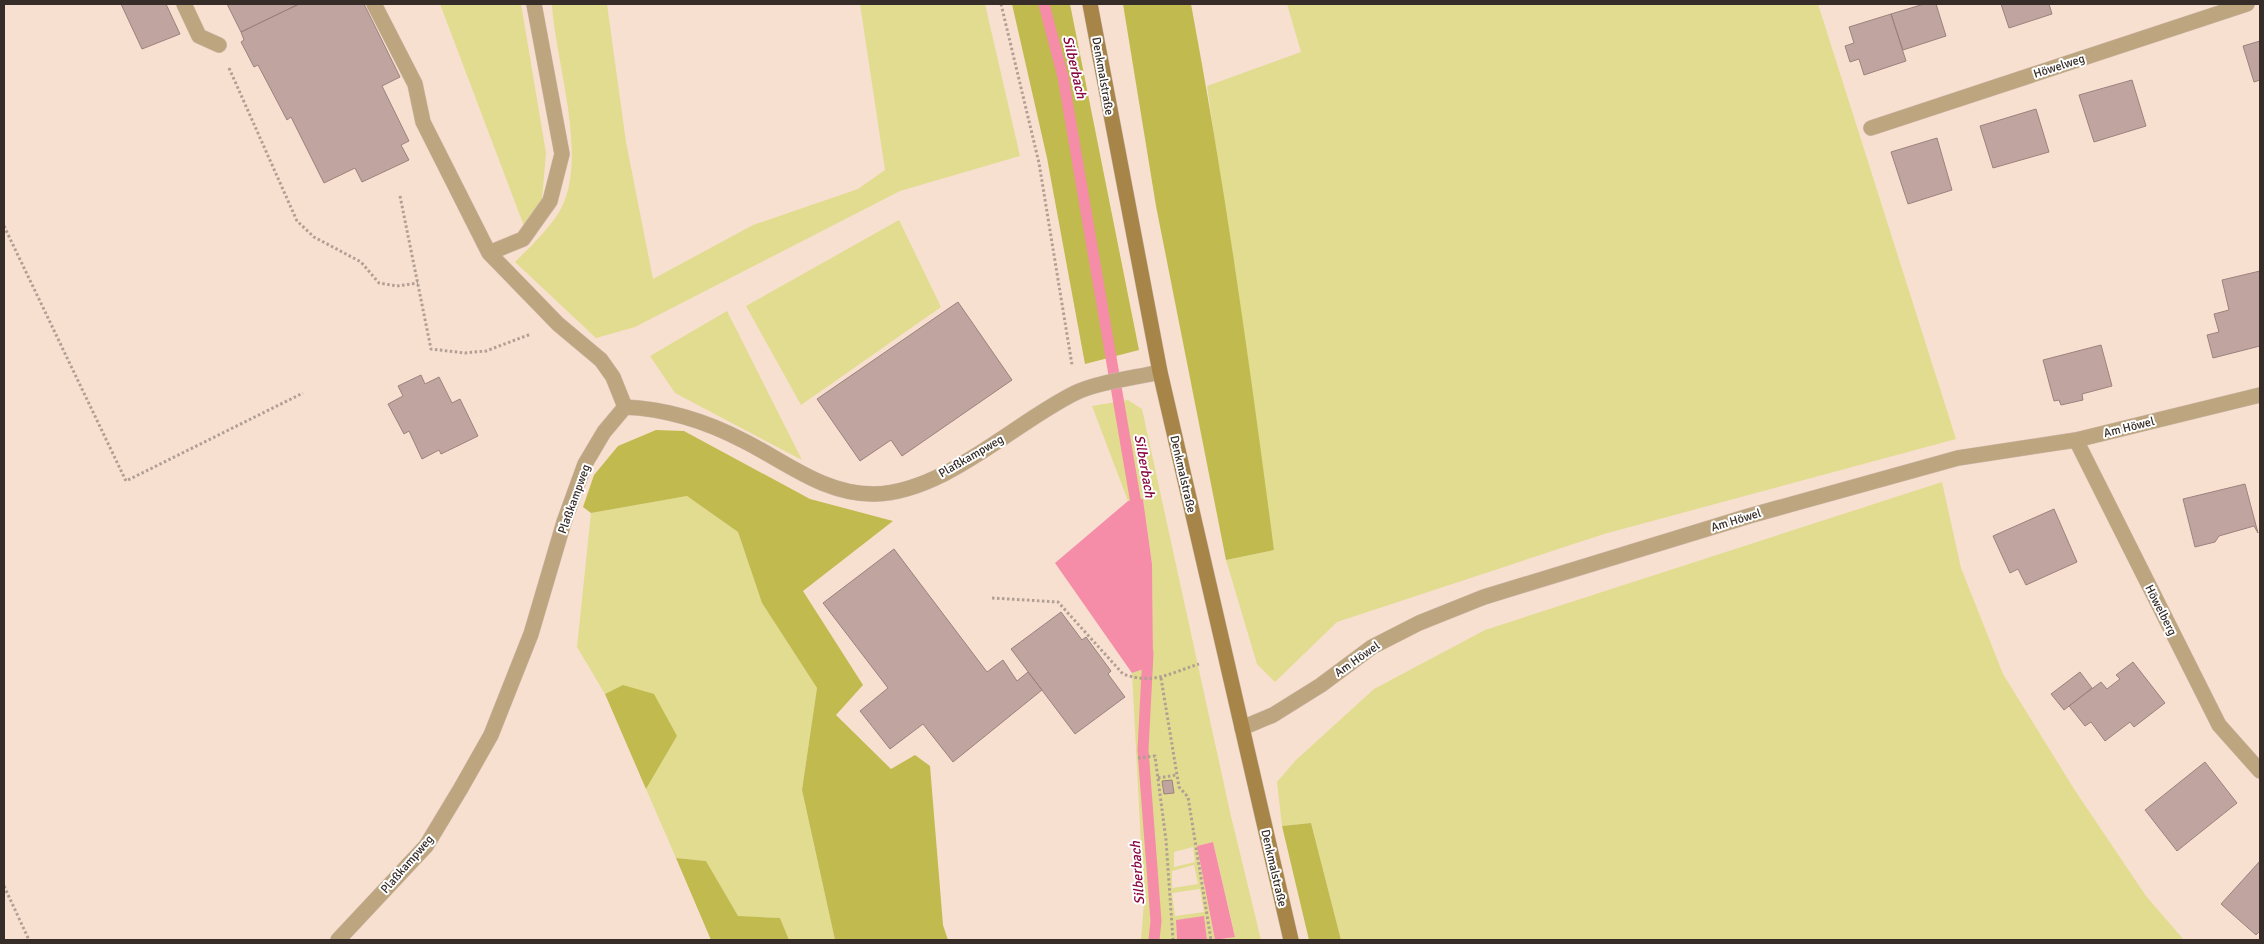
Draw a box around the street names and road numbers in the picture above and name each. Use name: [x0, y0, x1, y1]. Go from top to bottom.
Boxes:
street label: Denkmalstraße: [1088, 36, 1117, 116]
street label: Höwelweg: [2032, 51, 2087, 82]
street label: Am Höwel: [2102, 414, 2157, 441]
street label: Plaßkampweg: [936, 432, 1007, 481]
street label: Denkmalstraße: [1166, 434, 1199, 514]
street label: Plaßkampweg: [555, 462, 594, 536]
street label: Am Höwel: [1709, 506, 1764, 535]
street label: Höwelberg: [2141, 582, 2180, 638]
street label: Am Höwel: [1332, 638, 1383, 680]
street label: Denkmalstraße: [1257, 828, 1290, 908]
street label: Plaßkampweg: [378, 832, 437, 897]

